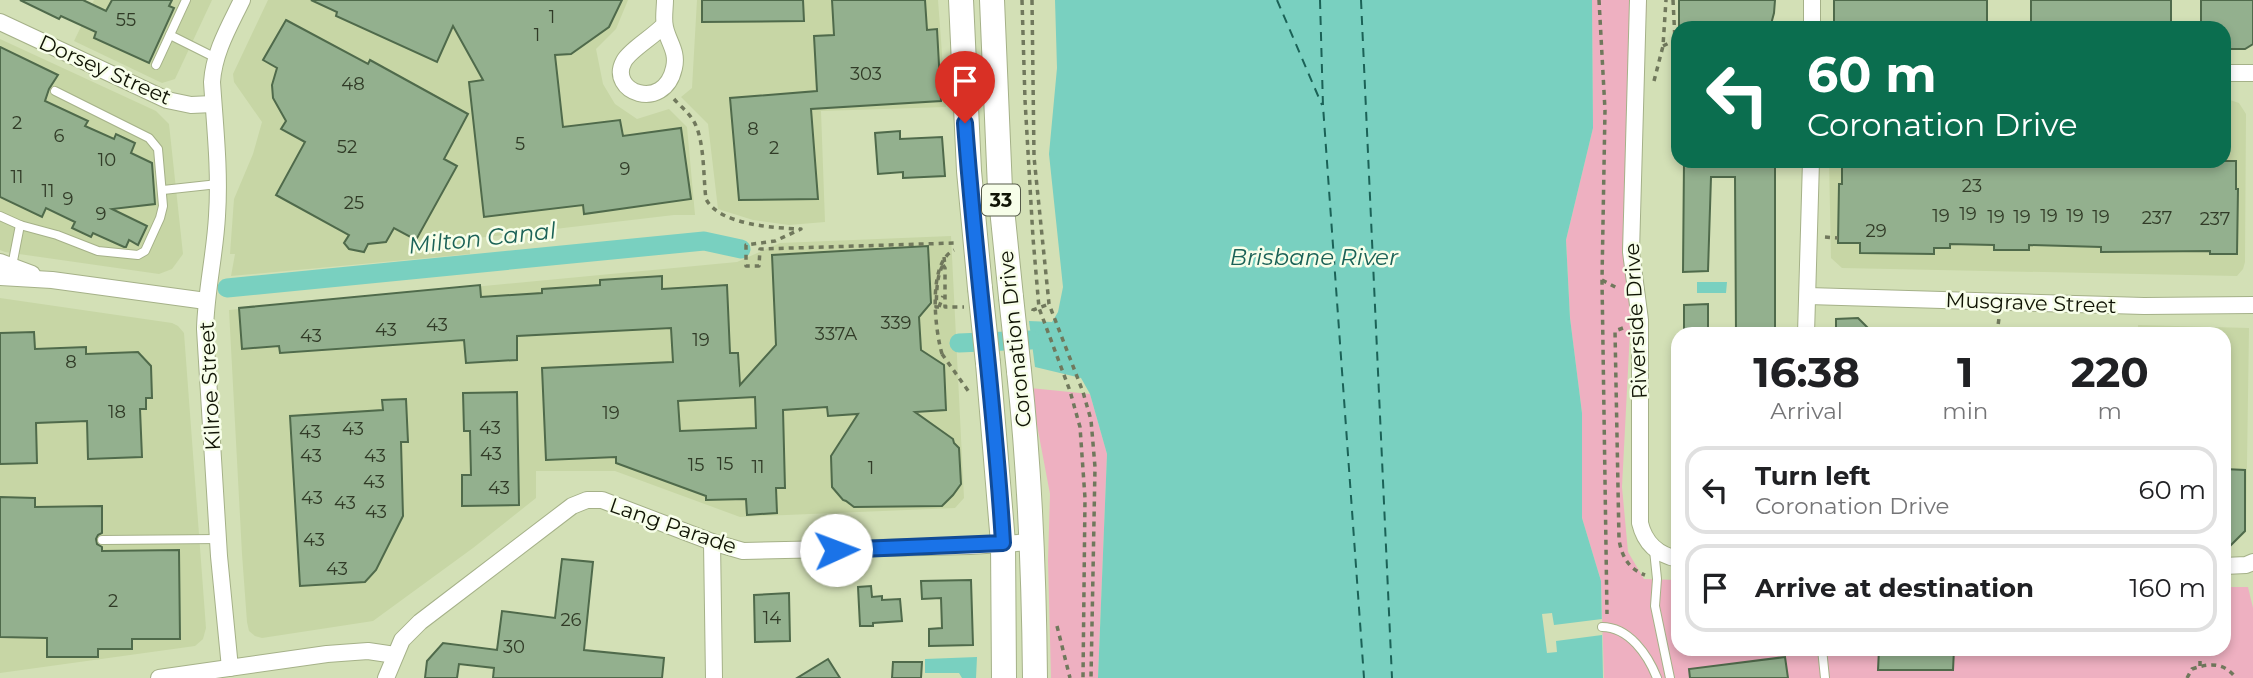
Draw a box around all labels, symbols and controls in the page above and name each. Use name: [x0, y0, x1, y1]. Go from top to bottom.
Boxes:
house number: 1: [549, 6, 555, 28]
house number: 55: [116, 9, 136, 31]
house number: 1: [534, 24, 540, 46]
street label: Dorsey Street: [35, 29, 175, 110]
text: 60 m: [1807, 45, 1937, 104]
icon: left: [1692, 49, 1783, 140]
pin: [935, 51, 995, 123]
icon: arrive: [946, 62, 984, 100]
house number: 303: [850, 63, 882, 85]
house number: 48: [341, 73, 365, 95]
text: Coronation Drive: [1807, 105, 2078, 144]
house number: 2: [12, 112, 22, 134]
house number: 8: [747, 118, 759, 140]
house number: 6: [54, 125, 65, 147]
house number: 5: [515, 133, 525, 155]
house number: 52: [337, 136, 357, 158]
house number: 2: [769, 137, 779, 159]
house number: 10: [98, 149, 116, 171]
house number: 9: [620, 158, 631, 180]
house number: 11: [11, 166, 24, 188]
house number: 23: [1962, 175, 1982, 197]
house number: 11: [42, 180, 55, 202]
road number: 33: [982, 184, 1020, 216]
house number: 9: [63, 188, 74, 210]
house number: 25: [344, 192, 364, 214]
house number: 9: [96, 203, 107, 225]
house number: 19: [1959, 203, 1977, 225]
house number: 19: [1932, 205, 1950, 227]
house number: 19: [2040, 205, 2058, 227]
house number: 19: [2066, 205, 2084, 227]
house number: 19: [1987, 206, 2005, 228]
house number: 19: [2013, 206, 2031, 228]
house number: 19: [2092, 206, 2110, 228]
house number: 237: [2142, 207, 2172, 229]
house number: 237: [2200, 208, 2230, 230]
water label: Milton Canal: [407, 216, 558, 260]
house number: 29: [1865, 220, 1887, 242]
street label: Riverside Drive: [1619, 242, 1652, 400]
water label: Brisbane River: [1230, 243, 1399, 271]
street label: Coronation Drive: [993, 249, 1036, 429]
street label: Musgrave Street: [1945, 287, 2117, 318]
house number: 339: [880, 312, 912, 334]
house number: 43: [426, 314, 448, 336]
house number: 43: [375, 319, 397, 341]
street label: Kilroe Street: [194, 321, 225, 451]
house number: 337A: [815, 323, 857, 345]
house number: 43: [300, 325, 322, 347]
house number: 19: [692, 329, 710, 351]
text: 16:38: [1753, 346, 1860, 398]
text: 1: [1957, 346, 1974, 398]
text: 220: [2071, 346, 2149, 398]
house number: 8: [65, 351, 77, 373]
text: Arrival: [1770, 397, 1843, 425]
text: min: [1942, 397, 1988, 425]
text: m: [2097, 397, 2122, 425]
house number: 18: [108, 401, 126, 423]
house number: 19: [602, 402, 620, 424]
house number: 43: [479, 417, 501, 439]
house number: 43: [342, 418, 364, 440]
house number: 43: [299, 421, 321, 443]
house number: 43: [480, 443, 502, 465]
house number: 43: [300, 445, 322, 467]
house number: 43: [364, 445, 386, 467]
house number: 15: [717, 453, 733, 475]
house number: 15: [688, 454, 704, 476]
house number: 11: [752, 456, 765, 478]
house number: 1: [868, 457, 874, 479]
text: Turn left: [1755, 460, 1871, 492]
house number: 43: [363, 471, 385, 493]
icon: left: [1696, 471, 1734, 509]
text: 60 m: [2139, 474, 2206, 506]
house number: 43: [488, 477, 510, 499]
house number: 43: [301, 487, 323, 509]
house number: 43: [334, 492, 356, 514]
street label: Lang Parade: [606, 492, 740, 559]
text: Coronation Drive: [1755, 492, 1949, 520]
house number: 43: [365, 501, 387, 523]
position arrow: [799, 513, 873, 587]
house number: 43: [303, 529, 325, 551]
house number: 43: [326, 558, 348, 580]
icon: arrive: [1696, 569, 1734, 607]
text: Arrive at destination: [1755, 572, 2034, 604]
text: 160 m: [2129, 572, 2206, 604]
house number: 2: [108, 590, 118, 612]
house number: 14: [763, 607, 781, 629]
house number: 26: [560, 609, 582, 631]
house number: 30: [503, 636, 525, 658]

